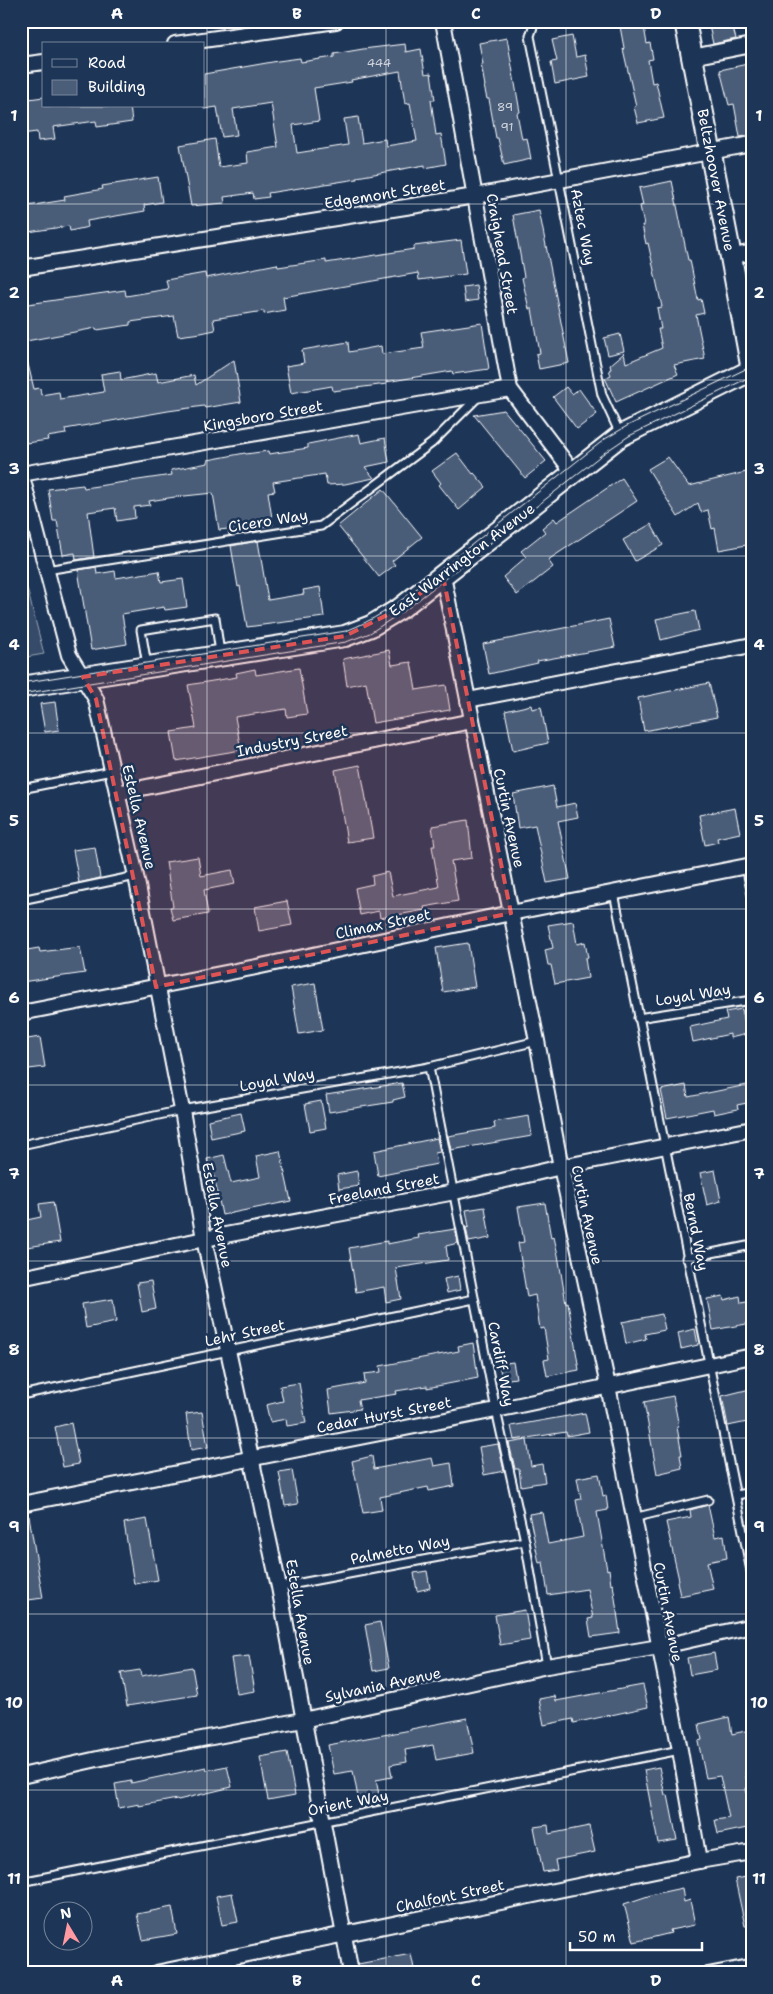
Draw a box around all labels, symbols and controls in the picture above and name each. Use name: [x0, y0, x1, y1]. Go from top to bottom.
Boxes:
text: A: [111, 3, 123, 24]
text: B: [292, 3, 302, 24]
text: C: [471, 3, 481, 24]
text: D: [650, 3, 662, 24]
legend: [42, 42, 205, 108]
text: Road: [88, 53, 126, 73]
house number: 444: [367, 55, 391, 71]
text: Building: [88, 77, 145, 97]
house number: 89: [497, 99, 513, 115]
text: 1: [10, 105, 18, 126]
text: 1: [755, 105, 763, 126]
street label: Beltzhoover Avenue: [692, 107, 740, 253]
house number: 91: [500, 119, 514, 135]
street label: Edgemont Street: [323, 175, 447, 213]
street label: Aztec Way: [566, 187, 600, 267]
street label: Craighead Street: [482, 192, 522, 316]
text: 2: [8, 282, 20, 303]
text: 2: [753, 282, 765, 303]
street label: Kingsboro Street: [202, 396, 324, 436]
text: 3: [8, 458, 20, 479]
text: 3: [753, 458, 765, 479]
street label: East Warrington Avenue: [385, 499, 539, 621]
street label: Cicero Way: [227, 505, 309, 537]
text: 4: [8, 634, 20, 655]
text: 4: [753, 634, 765, 655]
street label: Industry Street: [235, 720, 349, 762]
street label: Estella Avenue: [117, 763, 161, 871]
street label: Curtin Avenue: [489, 766, 529, 870]
text: 5: [9, 810, 19, 831]
text: 5: [754, 810, 764, 831]
street label: Climax Street: [334, 904, 432, 944]
street label: Loyal Way: [654, 979, 732, 1011]
text: 6: [8, 987, 20, 1008]
text: 6: [753, 987, 765, 1008]
street label: Loyal Way: [238, 1064, 316, 1096]
street label: Estella Avenue: [197, 1161, 237, 1269]
text: 7: [8, 1163, 20, 1184]
street label: Curtin Avenue: [567, 1163, 607, 1267]
text: 7: [753, 1163, 765, 1184]
street label: Freeland Street: [327, 1168, 441, 1210]
street label: Bernd Way: [679, 1191, 713, 1273]
street label: Lehr Street: [203, 1315, 287, 1351]
street label: Cardiff Way: [483, 1320, 519, 1408]
text: 8: [8, 1339, 20, 1360]
text: 8: [753, 1339, 765, 1360]
street label: Cedar Hurst Street: [315, 1392, 453, 1438]
text: 9: [8, 1516, 20, 1537]
text: 9: [753, 1516, 765, 1537]
street label: Palmetto Way: [349, 1531, 451, 1569]
street label: Estella Avenue: [281, 1558, 319, 1666]
street label: Curtin Avenue: [649, 1560, 687, 1664]
street label: Sylvania Avenue: [323, 1663, 443, 1707]
text: 10: [5, 1692, 23, 1713]
text: 10: [750, 1692, 768, 1713]
street label: Orient Way: [306, 1785, 390, 1821]
text: 11: [7, 1868, 21, 1889]
text: 11: [752, 1868, 766, 1889]
street label: Chalfont Street: [394, 1875, 506, 1917]
north arrow: [42, 1902, 92, 1952]
text: N: [59, 1903, 73, 1923]
scale bar: [570, 1919, 703, 1951]
text: 50 m: [578, 1927, 616, 1947]
text: A: [111, 1970, 123, 1991]
text: B: [292, 1970, 302, 1991]
text: C: [471, 1970, 481, 1991]
text: D: [650, 1970, 662, 1991]

